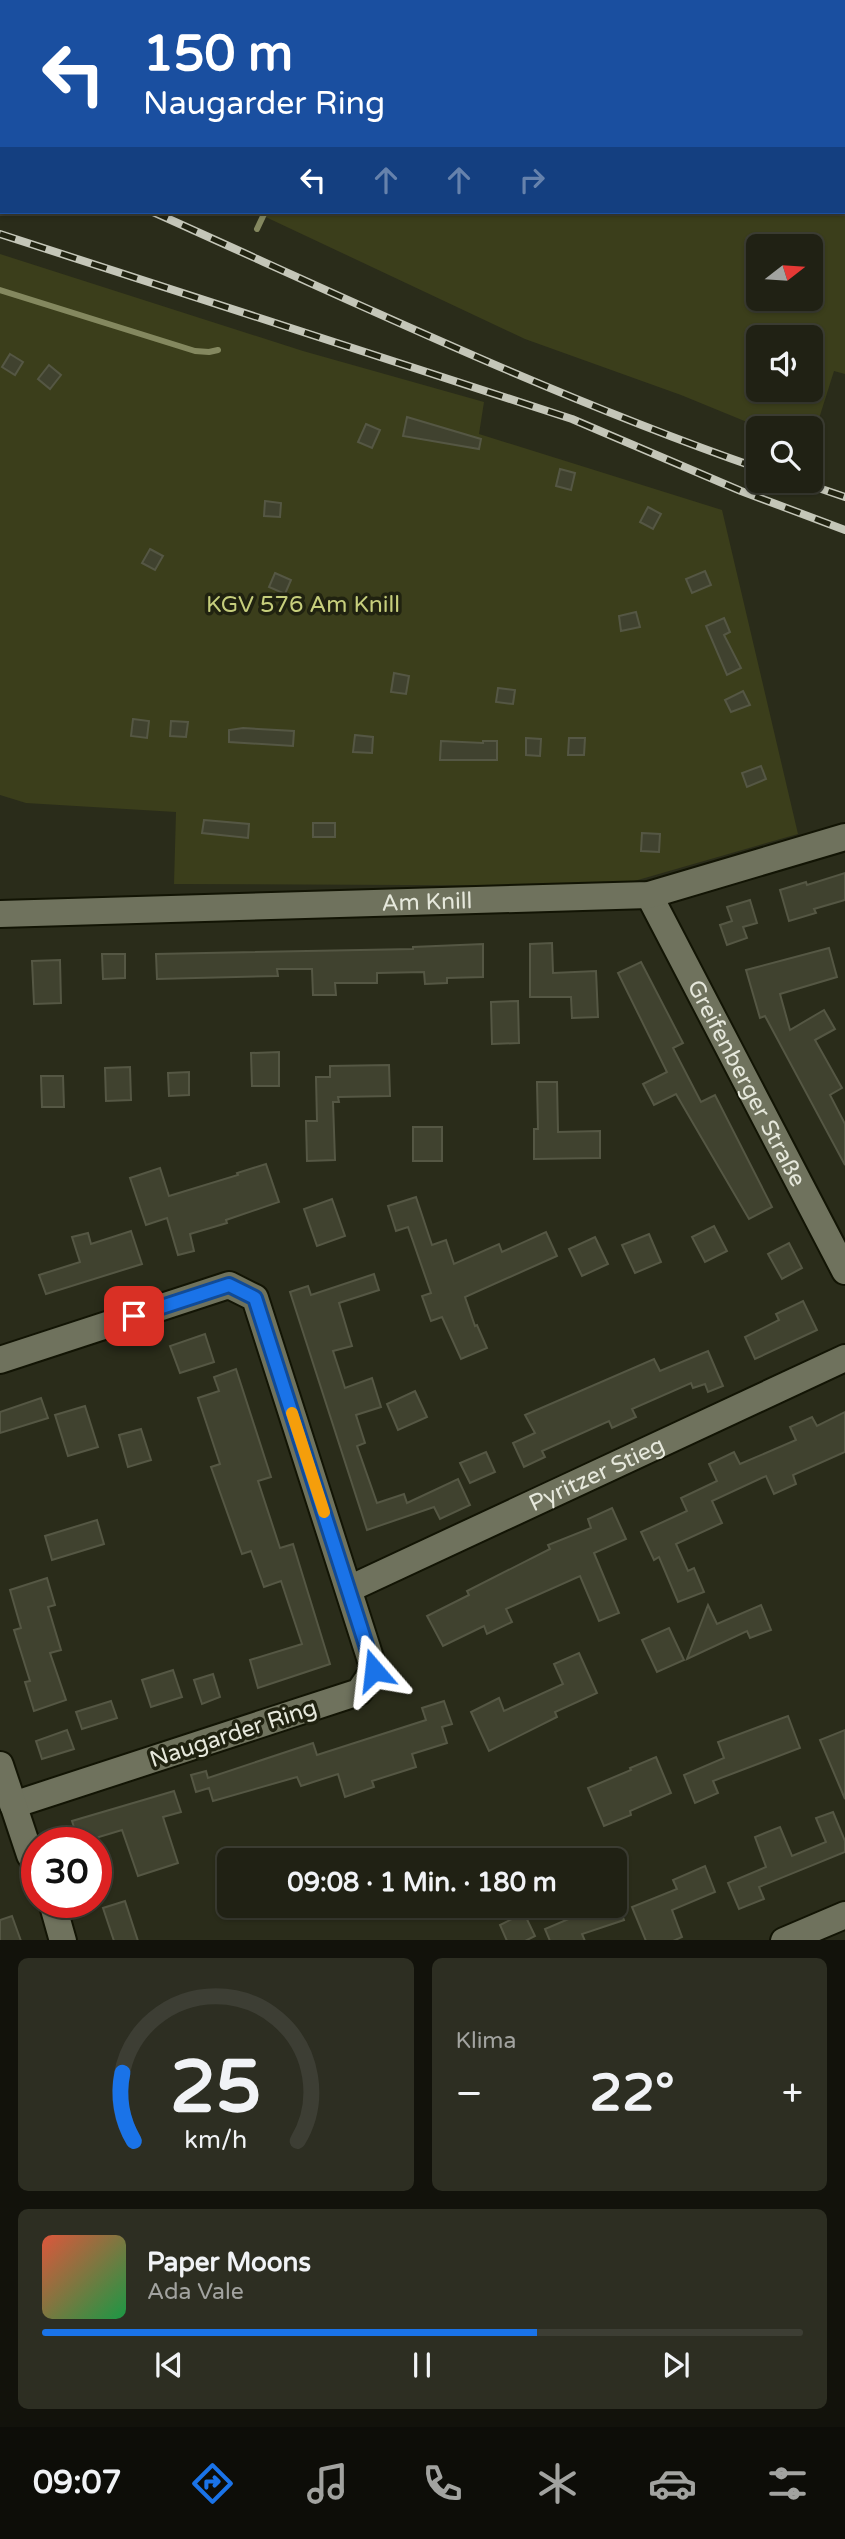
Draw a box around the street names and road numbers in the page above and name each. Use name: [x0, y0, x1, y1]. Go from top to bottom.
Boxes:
street label: Am Knill: [381, 887, 473, 918]
street label: Greifenberger Straße: [681, 975, 812, 1192]
street label: Pyritzer Stieg: [525, 1431, 669, 1518]
street label: Naugarder Ring: [146, 1694, 320, 1774]

